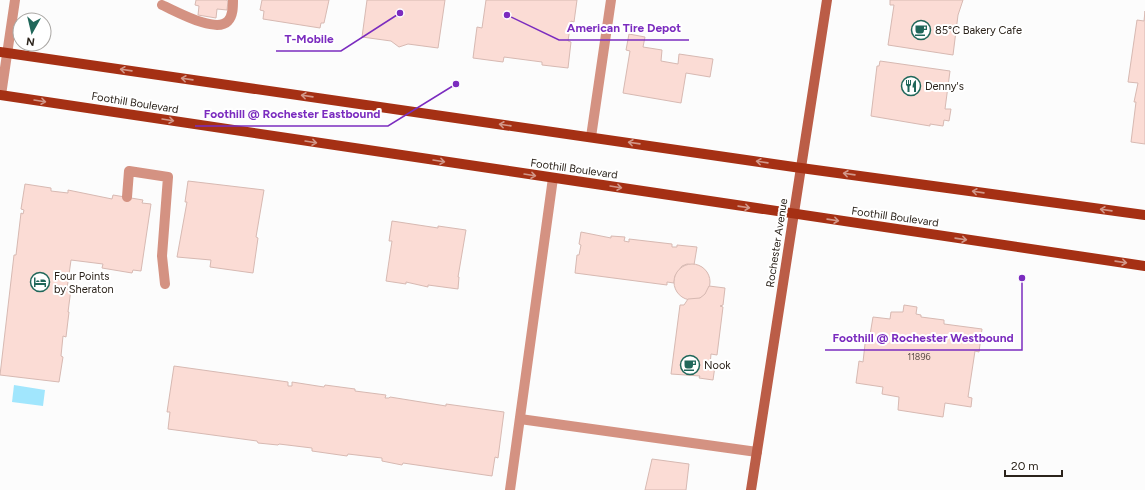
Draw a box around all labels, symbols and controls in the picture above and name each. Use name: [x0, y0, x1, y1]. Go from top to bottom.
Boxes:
north arrow: [12, 12, 52, 52]
callout: American Tire Depot: [559, 16, 689, 40]
cafe icon: 85°C Bakery Cafe: [910, 19, 932, 41]
text: American Tire Depot: [567, 21, 681, 35]
place label: 85°C Bakery Cafe: [935, 24, 1022, 37]
callout: T-Mobile: [276, 27, 341, 51]
text: T-Mobile: [284, 32, 334, 46]
text: N: [26, 34, 36, 48]
one-way arrow: [120, 66, 133, 74]
one-way arrow: [181, 75, 194, 83]
restaurant icon: Denny's: [900, 75, 922, 97]
place label: Denny's: [925, 80, 964, 93]
street label: Foothill Boulevard: [91, 90, 179, 116]
one-way arrow: [301, 92, 314, 100]
one-way arrow: [33, 97, 46, 105]
callout: Foothill @ Rochester Eastbound: [195, 102, 388, 126]
text: Foothill @ Rochester Eastbound: [204, 107, 380, 121]
one-way arrow: [161, 116, 174, 124]
one-way arrow: [499, 121, 512, 129]
one-way arrow: [304, 138, 317, 146]
one-way arrow: [628, 139, 641, 147]
street label: Foothill Boulevard: [530, 156, 618, 182]
one-way arrow: [432, 157, 445, 165]
one-way arrow: [756, 158, 769, 166]
one-way arrow: [843, 170, 856, 178]
one-way arrow: [523, 171, 536, 179]
one-way arrow: [609, 184, 622, 192]
one-way arrow: [972, 188, 985, 196]
street label: Rochester Avenue: [764, 197, 790, 289]
one-way arrow: [738, 203, 751, 211]
street label: Foothill Boulevard: [851, 204, 939, 230]
one-way arrow: [1100, 206, 1113, 214]
one-way arrow: [826, 216, 839, 224]
one-way arrow: [954, 235, 967, 243]
one-way arrow: [1114, 258, 1127, 266]
place label: Four Points by Sheraton: [54, 270, 114, 296]
hotel icon: Four Points by Sheraton: [29, 271, 51, 293]
callout: Foothill @ Rochester Westbound: [825, 326, 1022, 350]
text: Foothill @ Rochester Westbound: [832, 331, 1014, 345]
house number: 11896: [907, 351, 931, 362]
cafe icon: Nook: [679, 354, 701, 376]
place label: Nook: [704, 359, 731, 372]
scale bar: [1005, 452, 1062, 478]
text: 20 m: [1011, 459, 1039, 473]

